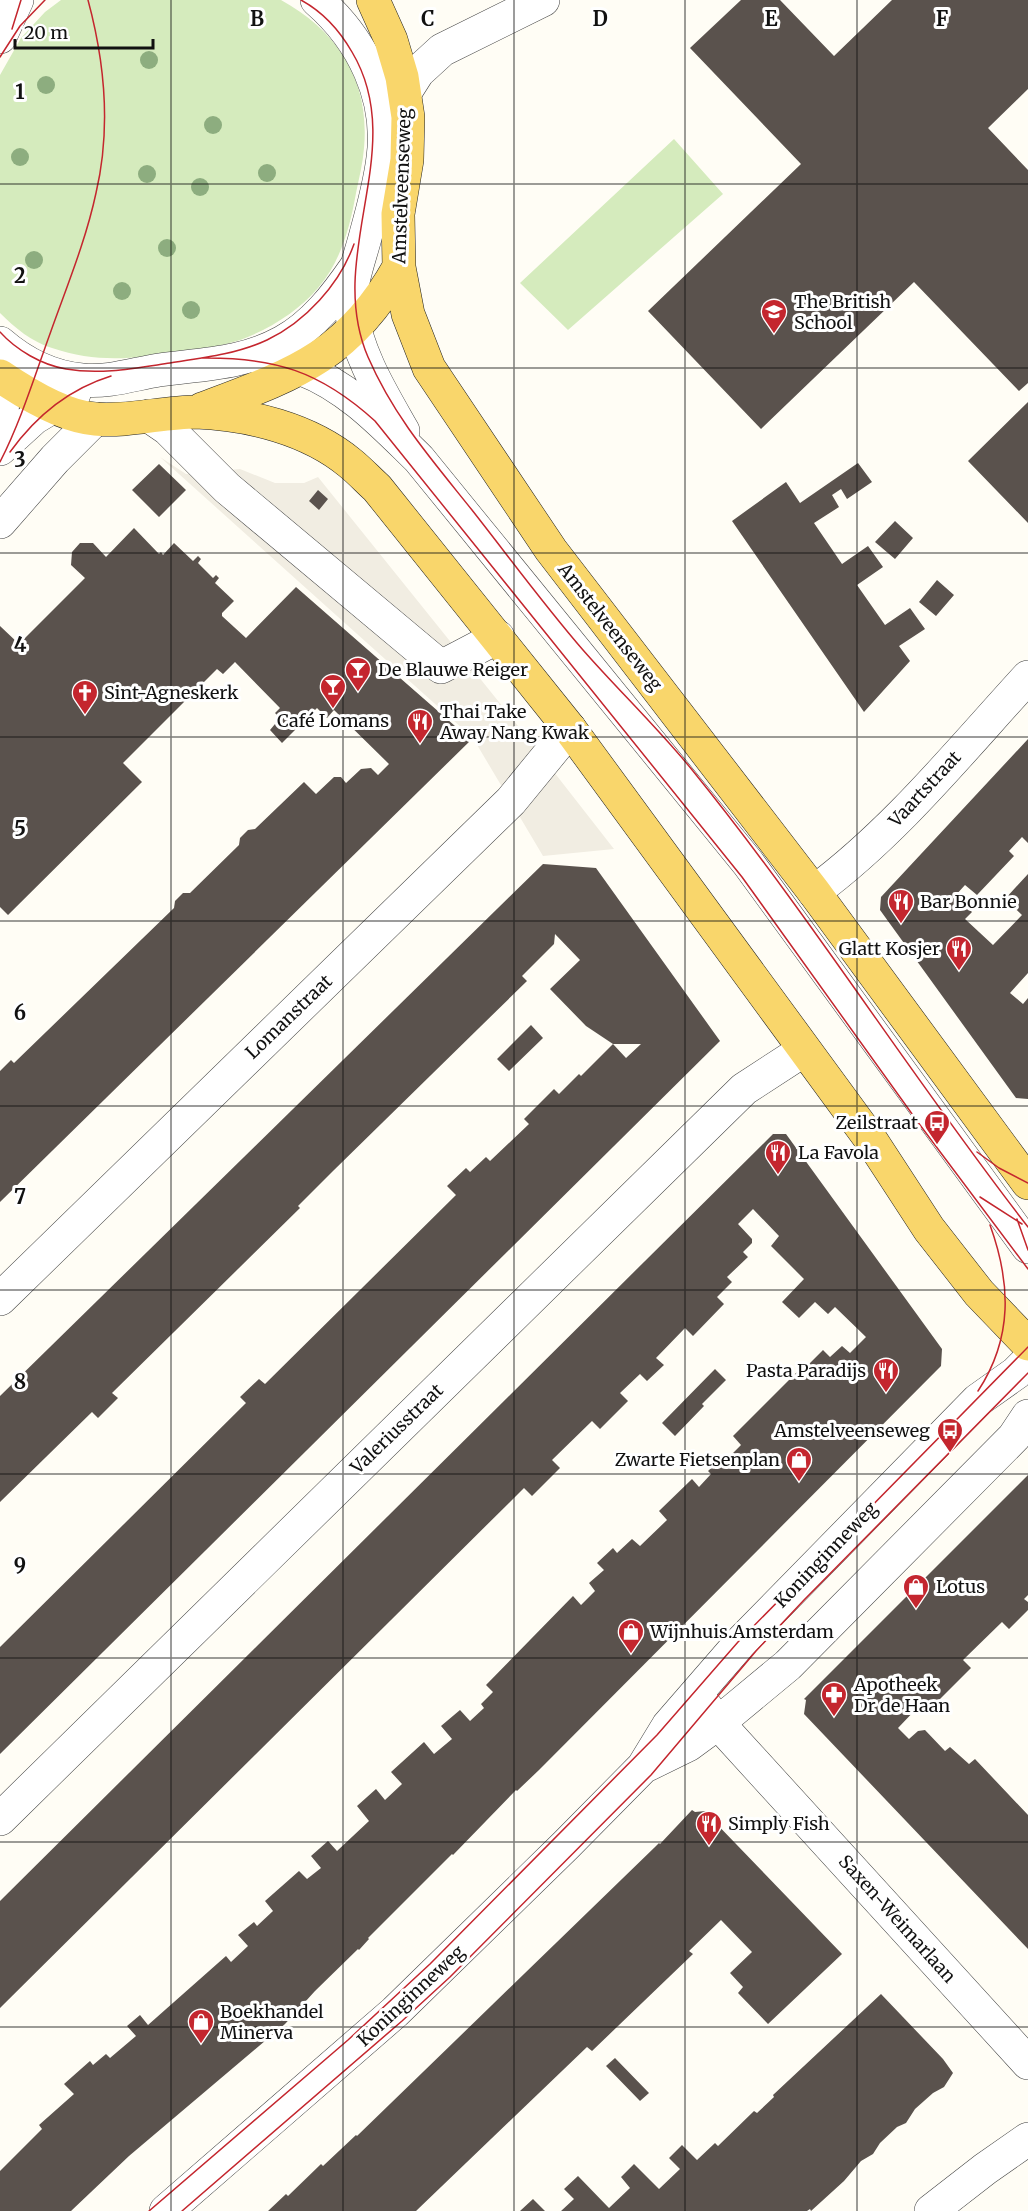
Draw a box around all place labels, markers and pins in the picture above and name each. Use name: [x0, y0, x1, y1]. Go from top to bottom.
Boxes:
place label: The British School: [794, 290, 891, 334]
school or university icon: The British School: [759, 297, 789, 335]
bar icon: De Blauwe Reiger: [343, 655, 373, 693]
place label: De Blauwe Reiger: [378, 658, 528, 681]
bar icon: Café Lomans: [318, 672, 348, 710]
church icon: Sint-Agneskerk: [70, 678, 100, 716]
place label: Sint-Agneskerk: [104, 681, 239, 704]
place label: Thai Take Away Nang Kwak: [439, 700, 590, 744]
restaurant icon: Thai Take Away Nang Kwak: [405, 707, 435, 745]
place label: Café Lomans: [277, 709, 389, 732]
restaurant icon: Bar Bonnie: [886, 887, 916, 925]
place label: Bar Bonnie: [920, 890, 1017, 913]
restaurant icon: Glatt Kosjer: [944, 934, 974, 972]
place label: Glatt Kosjer: [839, 937, 940, 960]
bus stop icon: Zeilstraat: [922, 1108, 952, 1146]
place label: Zeilstraat: [835, 1111, 918, 1134]
restaurant icon: La Favola: [763, 1138, 793, 1176]
place label: La Favola: [798, 1141, 879, 1164]
restaurant icon: Pasta Paradijs: [871, 1356, 901, 1394]
place label: Pasta Paradijs: [746, 1359, 866, 1382]
bus stop icon: Amstelveenseweg: [935, 1416, 965, 1454]
place label: Amstelveenseweg: [773, 1419, 930, 1442]
shop icon: Zwarte Fietsenplan: [784, 1445, 814, 1483]
place label: Zwarte Fietsenplan: [615, 1448, 780, 1471]
shop icon: Lotus: [901, 1572, 931, 1610]
place label: Lotus: [936, 1575, 985, 1598]
shop icon: Wijnhuis.Amsterdam: [616, 1617, 646, 1655]
place label: Wijnhuis.Amsterdam: [649, 1620, 834, 1643]
place label: Apotheek Dr de Haan: [853, 1673, 950, 1717]
pharmacy icon: Apotheek Dr de Haan: [819, 1680, 849, 1718]
restaurant icon: Simply Fish: [694, 1809, 724, 1847]
place label: Simply Fish: [728, 1812, 830, 1835]
place label: Boekhandel Minerva: [220, 2000, 324, 2044]
shop icon: Boekhandel Minerva: [186, 2007, 216, 2045]

